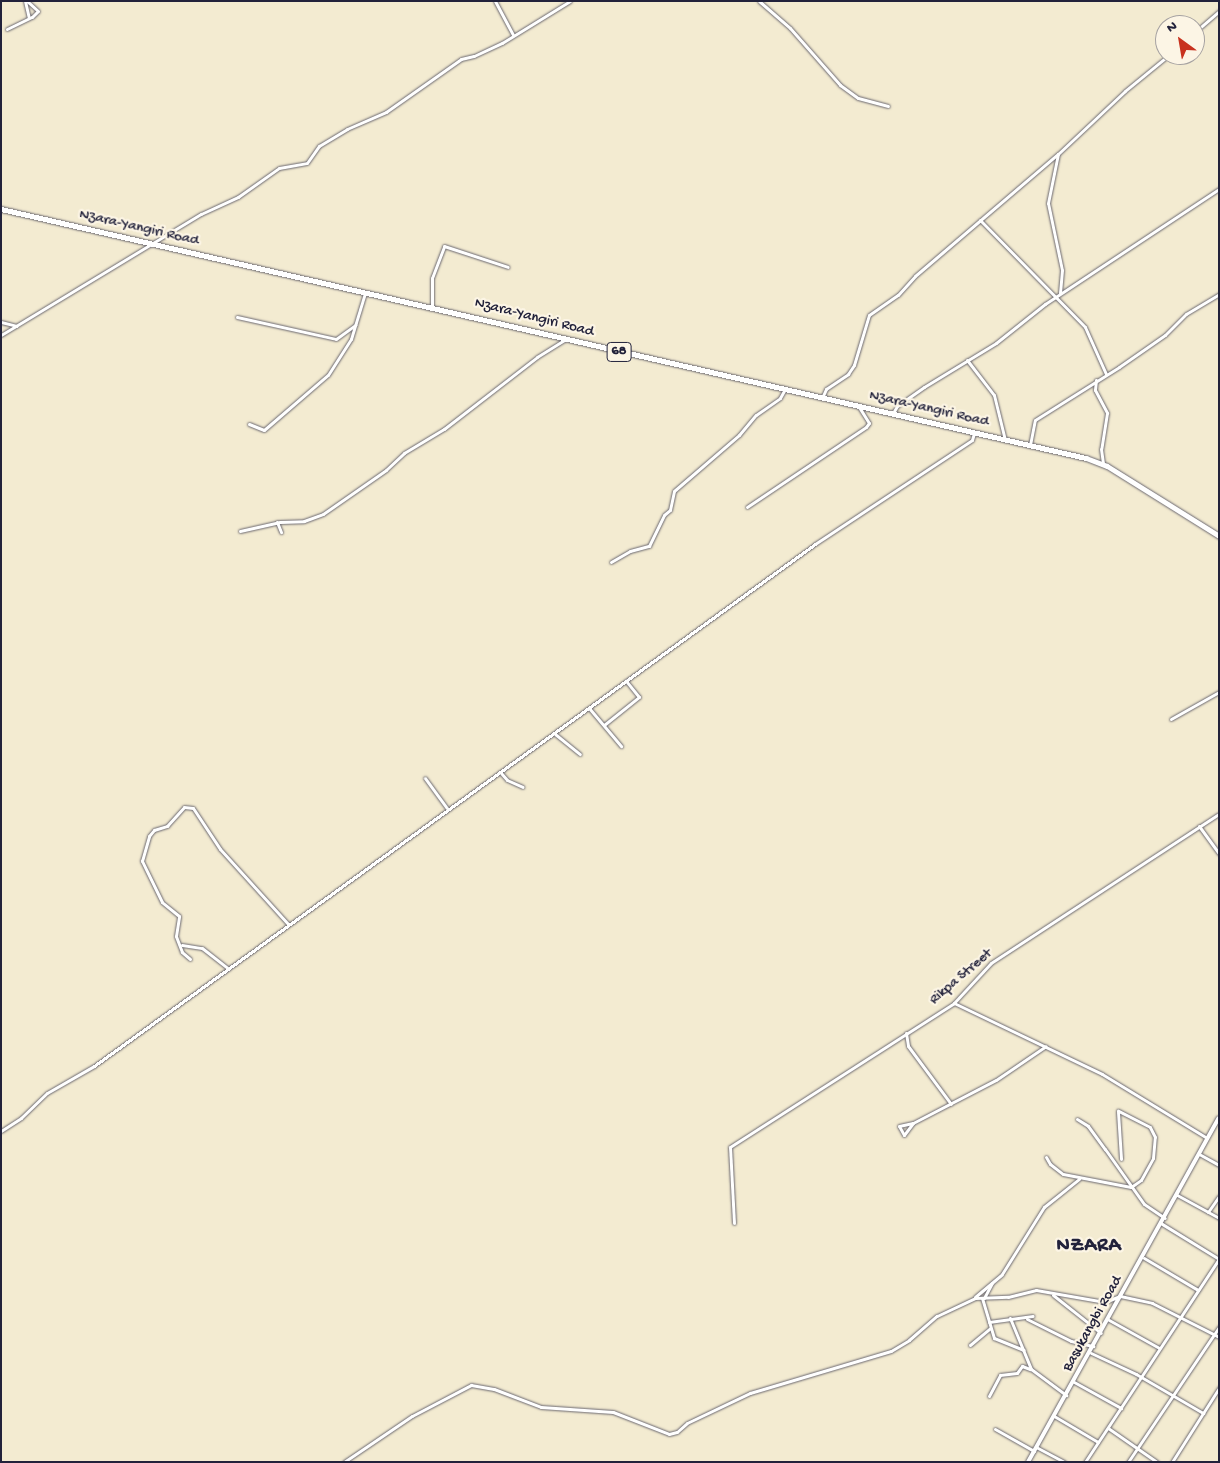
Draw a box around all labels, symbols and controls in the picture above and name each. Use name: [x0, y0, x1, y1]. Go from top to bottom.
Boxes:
north arrow: [1155, 15, 1205, 65]
text: N: [1164, 18, 1181, 37]
street label: Nzara-Yangiri Road: [77, 205, 201, 251]
street label: Nzara-Yangiri Road: [473, 294, 595, 342]
road number: 68: [606, 341, 632, 364]
street label: Nzara-Yangiri Road: [867, 386, 991, 432]
street label: Rikpa Street: [926, 945, 996, 1009]
district label: NZARA: [1056, 1234, 1122, 1258]
street label: Basukangbi Road: [1059, 1273, 1127, 1375]

